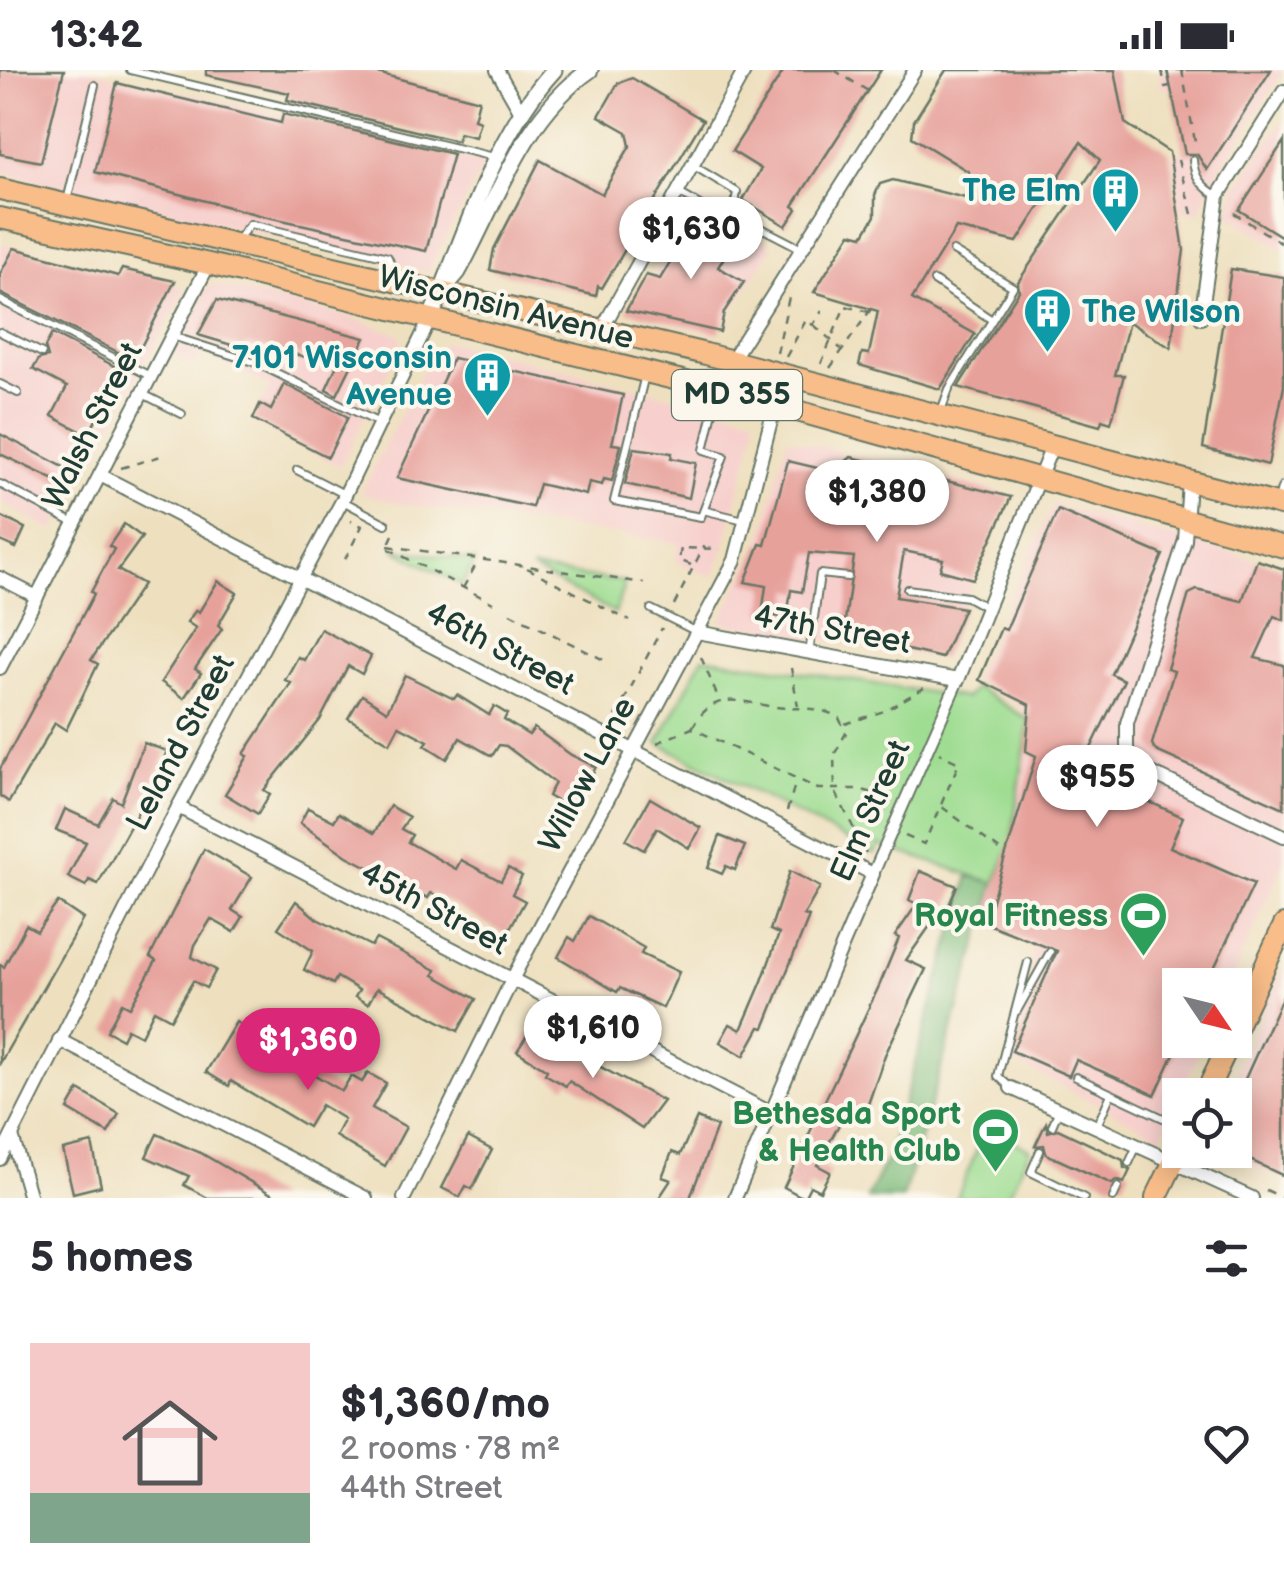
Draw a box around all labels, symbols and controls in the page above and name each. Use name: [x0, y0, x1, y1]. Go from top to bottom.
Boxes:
text: 13:42: [50, 13, 142, 58]
building icon: The Elm: [1090, 165, 1142, 233]
place label: The Elm: [962, 172, 1081, 211]
pin: $1,630: [610, 197, 772, 282]
text: $1,630: [641, 210, 741, 249]
street label: Wisconsin Avenue: [374, 257, 638, 359]
building icon: The Wilson: [1021, 286, 1073, 354]
place label: The Wilson: [1082, 293, 1241, 332]
street label: Walsh Street: [34, 336, 152, 516]
place label: 7101 Wisconsin Avenue: [232, 339, 452, 415]
building icon: 7101 Wisconsin Avenue: [461, 350, 513, 418]
road number: MD 355: [672, 370, 802, 420]
pin: $1,380: [796, 460, 958, 545]
text: $1,380: [827, 473, 927, 512]
street label: 46th Street: [419, 594, 581, 704]
street label: 47th Street: [751, 597, 914, 663]
street label: Leland Street: [118, 648, 244, 838]
street label: Willow Lane: [531, 691, 645, 859]
street label: Elm Street: [823, 734, 920, 888]
pin: $955: [1038, 745, 1156, 830]
text: $955: [1059, 758, 1135, 797]
street label: 45th Street: [354, 854, 514, 964]
sports icon: Royal Fitness: [1117, 890, 1169, 958]
place label: Royal Fitness: [914, 897, 1108, 936]
north arrow: [1162, 968, 1252, 1058]
map controls: [1162, 968, 1252, 1168]
pin: $1,610: [512, 996, 674, 1081]
pin: $1,360: [227, 1008, 389, 1093]
text: $1,610: [546, 1009, 640, 1048]
text: $1,360: [258, 1021, 358, 1060]
button: locate: [1162, 1078, 1252, 1168]
place label: Bethesda Sport & Health Club: [732, 1095, 961, 1171]
sports icon: Bethesda Sport & Health Club: [970, 1106, 1022, 1174]
icon: filters: [1199, 1231, 1254, 1286]
text: 5 homes: [30, 1233, 193, 1284]
text: $1,360/mo: [340, 1379, 550, 1430]
icon: home: [110, 1383, 230, 1503]
icon: heart: [1199, 1416, 1254, 1471]
text: 2 rooms · 78 m²: [340, 1430, 560, 1469]
text: 44th Street: [340, 1469, 502, 1508]

